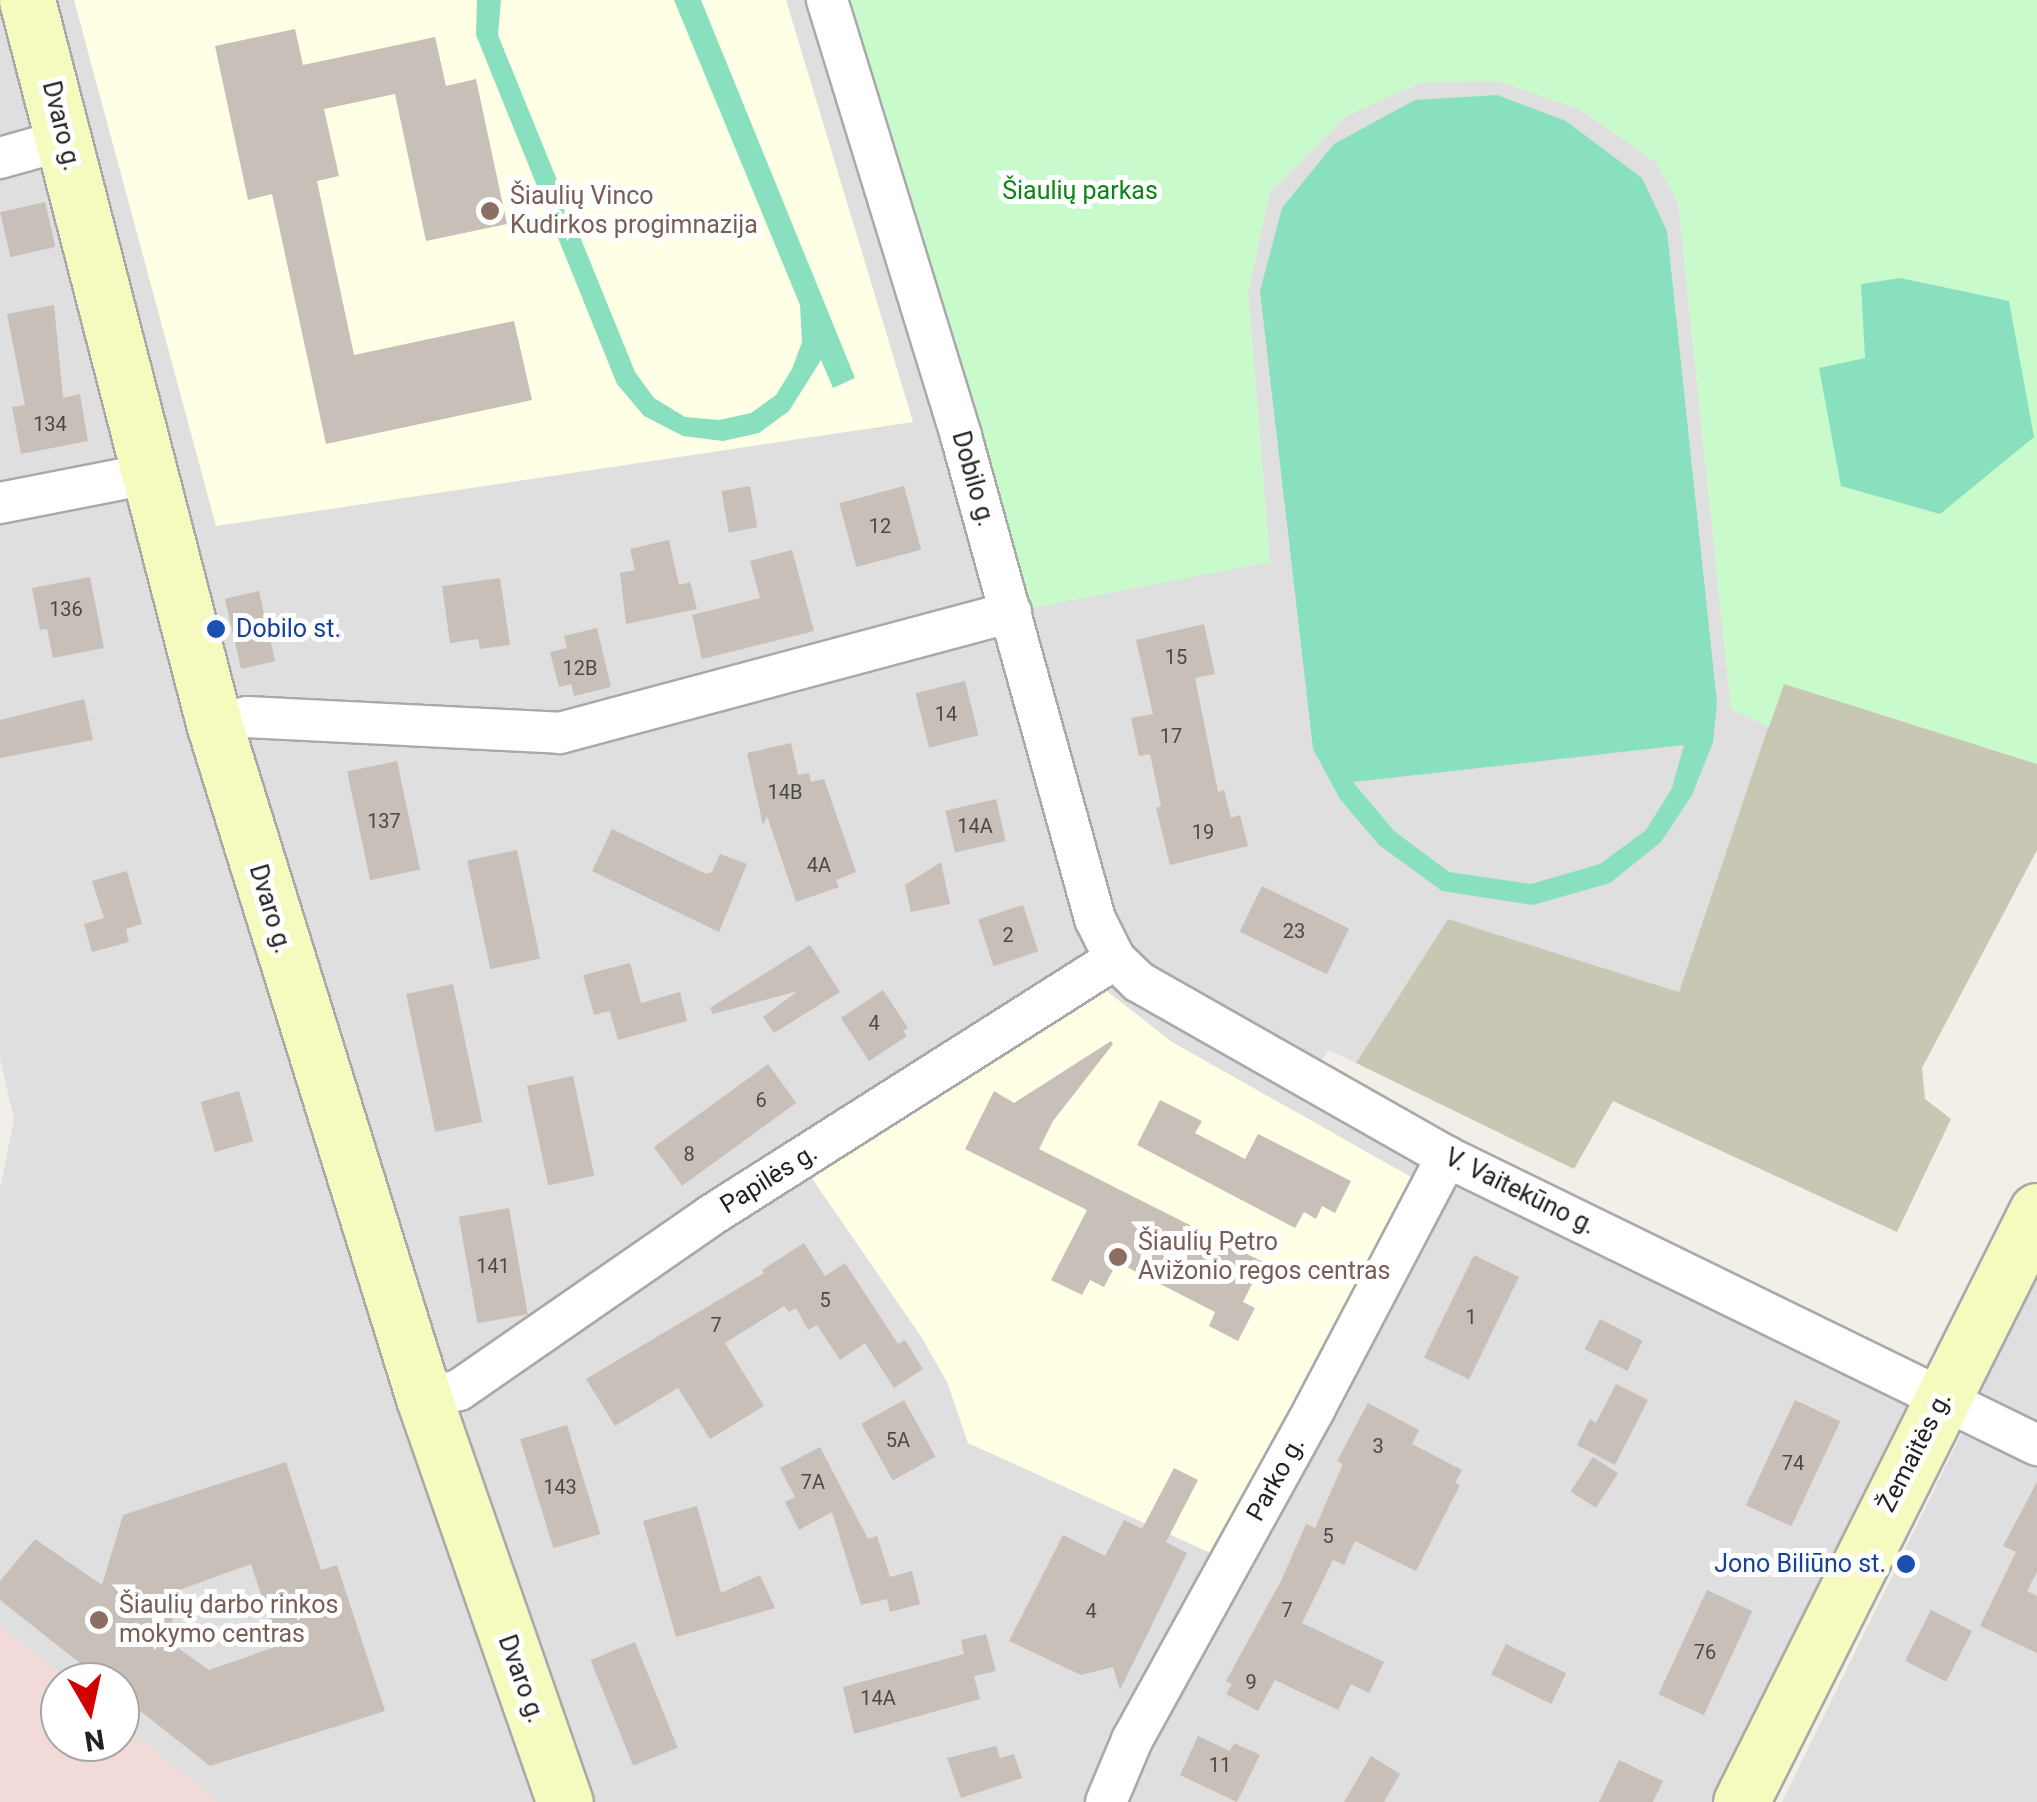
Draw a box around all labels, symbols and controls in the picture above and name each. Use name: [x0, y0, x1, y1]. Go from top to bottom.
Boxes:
street label: Dvaro g.: [35, 78, 87, 174]
park label: Šiaulių parkas: [1002, 176, 1158, 206]
place label: Šiaulių Vinco Kudirkos progimnazija: [510, 182, 758, 241]
marker: Šiaulių Vinco Kudirkos progimnazija: [479, 200, 501, 222]
house number: 134: [33, 412, 67, 436]
street label: Dobilo g.: [945, 428, 1001, 530]
house number: 12: [869, 514, 891, 538]
house number: 136: [49, 597, 83, 621]
place label: Dobilo st.: [236, 614, 341, 644]
marker: Dobilo st.: [205, 618, 227, 640]
house number: 15: [1165, 645, 1187, 669]
house number: 12B: [563, 656, 597, 680]
house number: 14: [935, 702, 957, 726]
house number: 17: [1160, 724, 1182, 748]
house number: 14B: [768, 780, 802, 804]
house number: 137: [367, 809, 401, 833]
house number: 14A: [957, 814, 993, 838]
house number: 19: [1192, 820, 1214, 844]
house number: 4A: [807, 853, 831, 877]
street label: Dvaro g.: [242, 861, 298, 957]
house number: 23: [1283, 919, 1305, 943]
house number: 2: [1002, 923, 1014, 947]
house number: 4: [868, 1011, 880, 1035]
house number: 6: [755, 1088, 767, 1112]
street label: Papilės g.: [715, 1138, 823, 1220]
house number: 8: [683, 1142, 695, 1166]
street label: V. Vaitekūno g.: [1440, 1143, 1600, 1241]
place label: Šiaulių Petro Avižonio regos centras: [1138, 1228, 1390, 1287]
marker: Šiaulių Petro Avižonio regos centras: [1107, 1246, 1129, 1268]
house number: 141: [476, 1254, 510, 1278]
house number: 5: [819, 1288, 831, 1312]
house number: 1: [1465, 1305, 1477, 1329]
house number: 7: [710, 1313, 722, 1337]
street label: Žemaitės g.: [1872, 1387, 1958, 1517]
house number: 5A: [886, 1428, 910, 1452]
street label: Parko g.: [1241, 1432, 1311, 1526]
house number: 3: [1372, 1434, 1384, 1458]
house number: 74: [1782, 1451, 1804, 1475]
house number: 7A: [801, 1470, 825, 1494]
house number: 143: [543, 1475, 577, 1499]
house number: 5: [1322, 1524, 1334, 1548]
place label: Jono Biliūno st.: [1714, 1549, 1886, 1579]
marker: Jono Biliūno st.: [1895, 1553, 1917, 1575]
place label: Šiaulių darbo rinkos mokymo centras: [119, 1591, 338, 1650]
house number: 7: [1281, 1598, 1293, 1622]
house number: 4: [1085, 1599, 1097, 1623]
marker: Šiaulių darbo rinkos mokymo centras: [88, 1609, 110, 1631]
street label: Dvaro g.: [491, 1631, 551, 1727]
house number: 76: [1694, 1640, 1716, 1664]
north arrow: [40, 1662, 140, 1762]
house number: 9: [1245, 1670, 1257, 1694]
house number: 14A: [860, 1686, 896, 1710]
text: N: [82, 1722, 107, 1758]
house number: 11: [1209, 1753, 1231, 1777]

